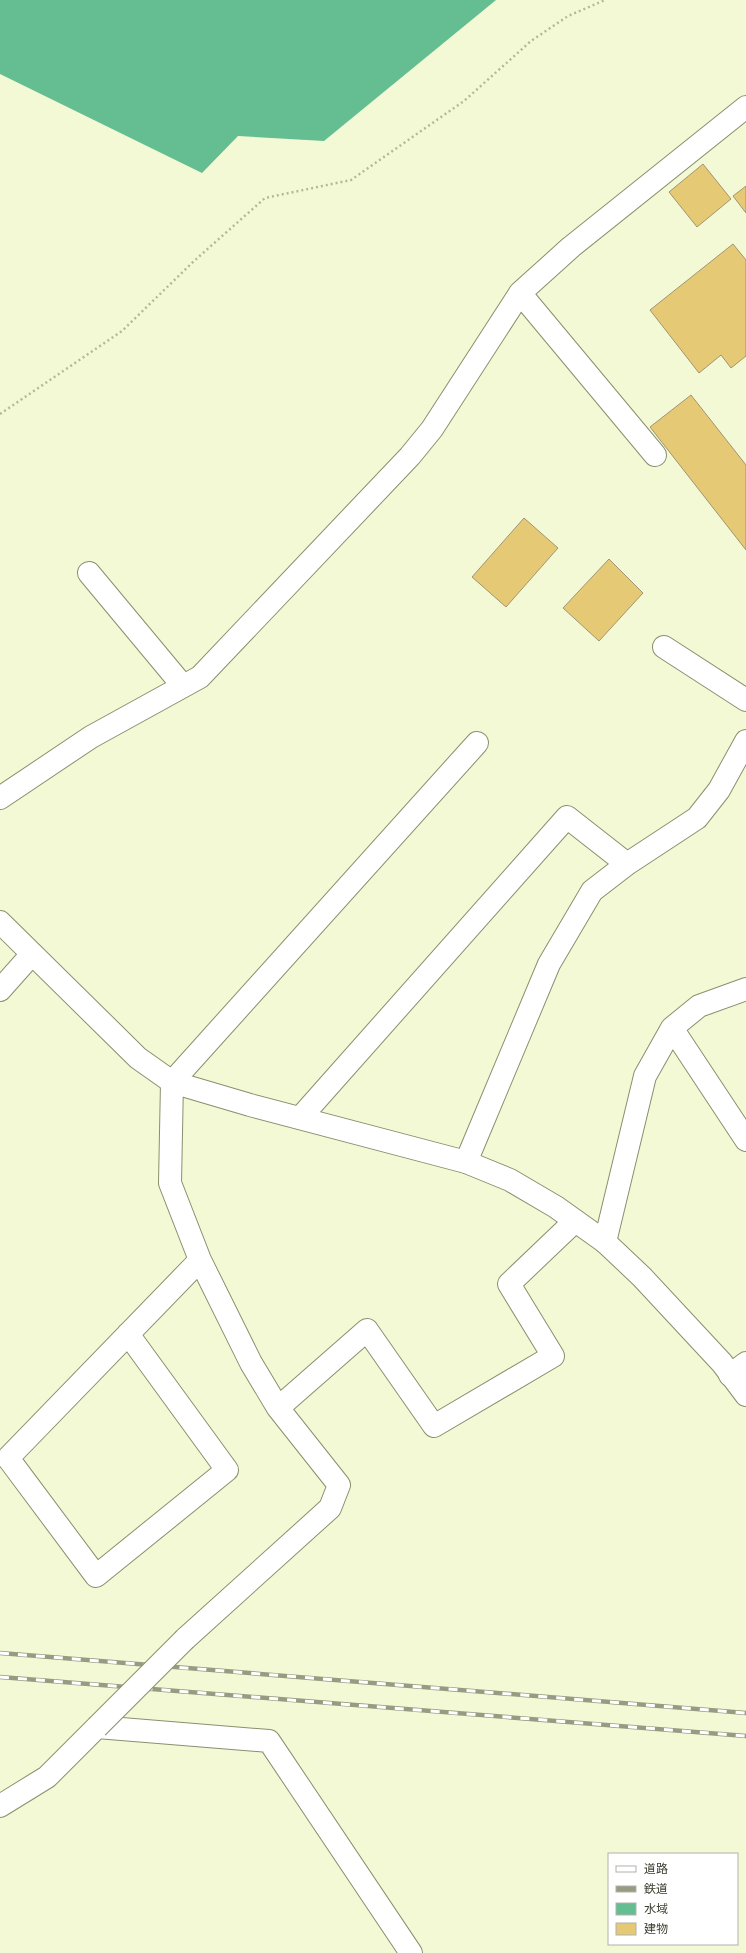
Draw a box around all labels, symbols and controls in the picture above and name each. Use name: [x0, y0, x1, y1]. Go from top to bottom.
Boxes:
legend: [608, 1853, 738, 1945]
text: 道路: [644, 1861, 668, 1876]
text: 鉄道: [644, 1881, 668, 1896]
text: 水域: [644, 1901, 668, 1916]
text: 建物: [644, 1921, 668, 1936]

